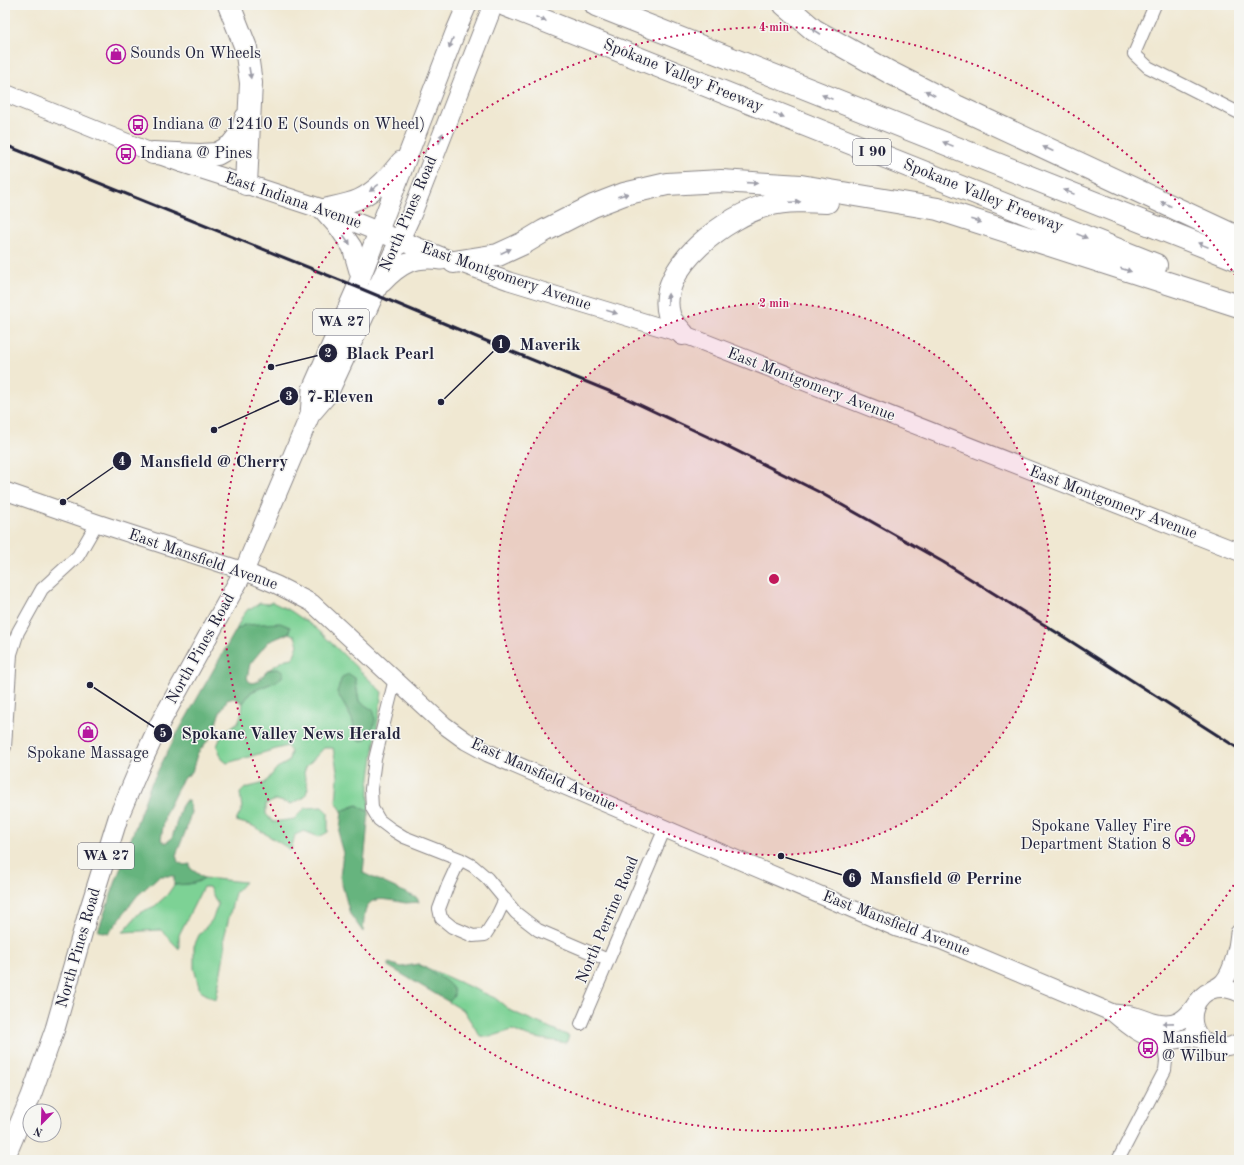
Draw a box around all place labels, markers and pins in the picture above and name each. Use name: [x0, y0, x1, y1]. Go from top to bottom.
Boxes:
shop icon: Sounds On Wheels: [105, 43, 127, 65]
place label: Sounds On Wheels: [130, 46, 261, 62]
bus stop icon: Indiana @ 12410 E (Sounds on Wheel): [127, 114, 149, 136]
place label: Indiana @ 12410 E (Sounds on Wheel): [152, 116, 425, 133]
bus stop icon: Indiana @ Pines: [115, 143, 137, 165]
place label: Indiana @ Pines: [140, 146, 252, 162]
callout: Maverik: [491, 329, 588, 358]
callout: Black Pearl: [318, 338, 442, 367]
callout: 7-Eleven: [279, 381, 382, 410]
callout: Mansfield @ Cherry: [112, 447, 296, 476]
centre of rings: [767, 572, 781, 586]
callout: Spokane Valley News Herald: [153, 719, 409, 748]
shop icon: Spokane Massage: [77, 721, 99, 743]
place label: Spokane Massage: [27, 746, 149, 762]
place label: Spokane Valley Fire Department Station 8: [1020, 819, 1171, 853]
public building icon: Spokane Valley Fire Department Station 8: [1174, 825, 1196, 847]
callout: Mansfield @ Perrine: [842, 863, 1030, 892]
place label: Mansfield @ Wilbur: [1162, 1031, 1228, 1065]
bus stop icon: Mansfield @ Wilbur: [1137, 1037, 1159, 1059]

